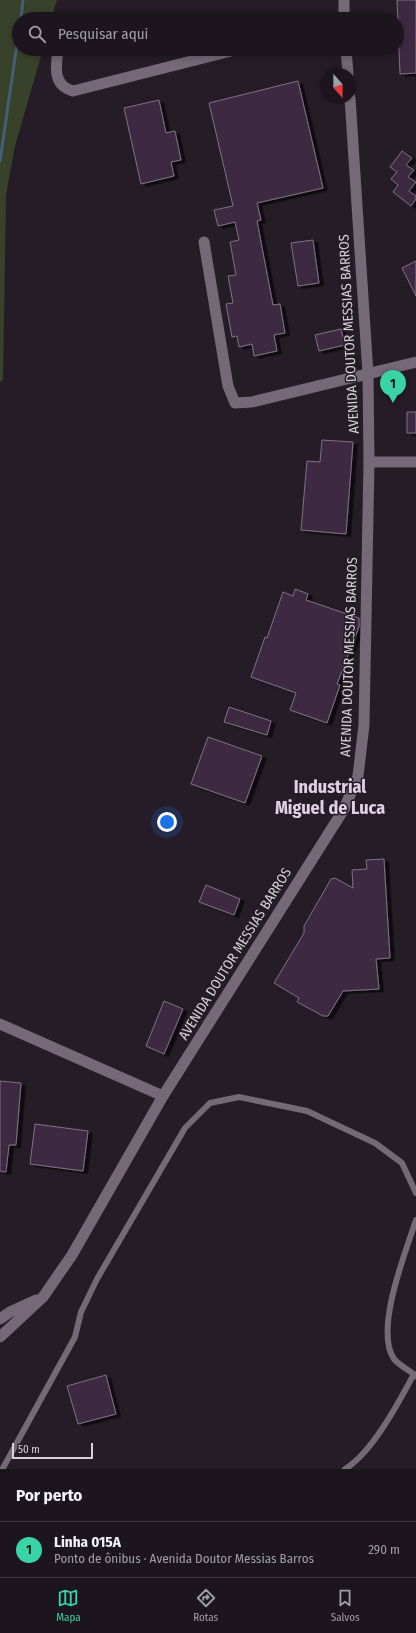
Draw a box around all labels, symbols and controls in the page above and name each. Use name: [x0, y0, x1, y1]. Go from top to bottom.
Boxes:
search box: [12, 12, 404, 56]
icon: search: [26, 23, 48, 45]
text: Pesquisar aqui: [58, 25, 148, 43]
north arrow: [320, 68, 356, 104]
street label: AVENIDA DOUTOR MESSIAS BARROS: [335, 234, 363, 434]
pin: 1: [380, 370, 406, 403]
street label: AVENIDA DOUTOR MESSIAS BARROS: [337, 557, 361, 757]
district label: Industrial Miguel de Luca: [275, 776, 385, 819]
your location: [157, 812, 177, 832]
street label: AVENIDA DOUTOR MESSIAS BARROS: [175, 865, 295, 1043]
scale bar: [12, 1441, 93, 1460]
text: 50 m: [18, 1443, 40, 1456]
text: Por perto: [16, 1485, 82, 1506]
text: Linha 015A: [54, 1533, 121, 1551]
text: 1: [26, 1542, 32, 1557]
text: 290 m: [368, 1542, 400, 1557]
text: Ponto de ônibus · Avenida Doutor Messias Barros: [54, 1551, 314, 1566]
tab: Mapa: [56, 1587, 81, 1624]
tab: Rotas: [193, 1587, 218, 1624]
tab: Salvos: [331, 1587, 360, 1624]

